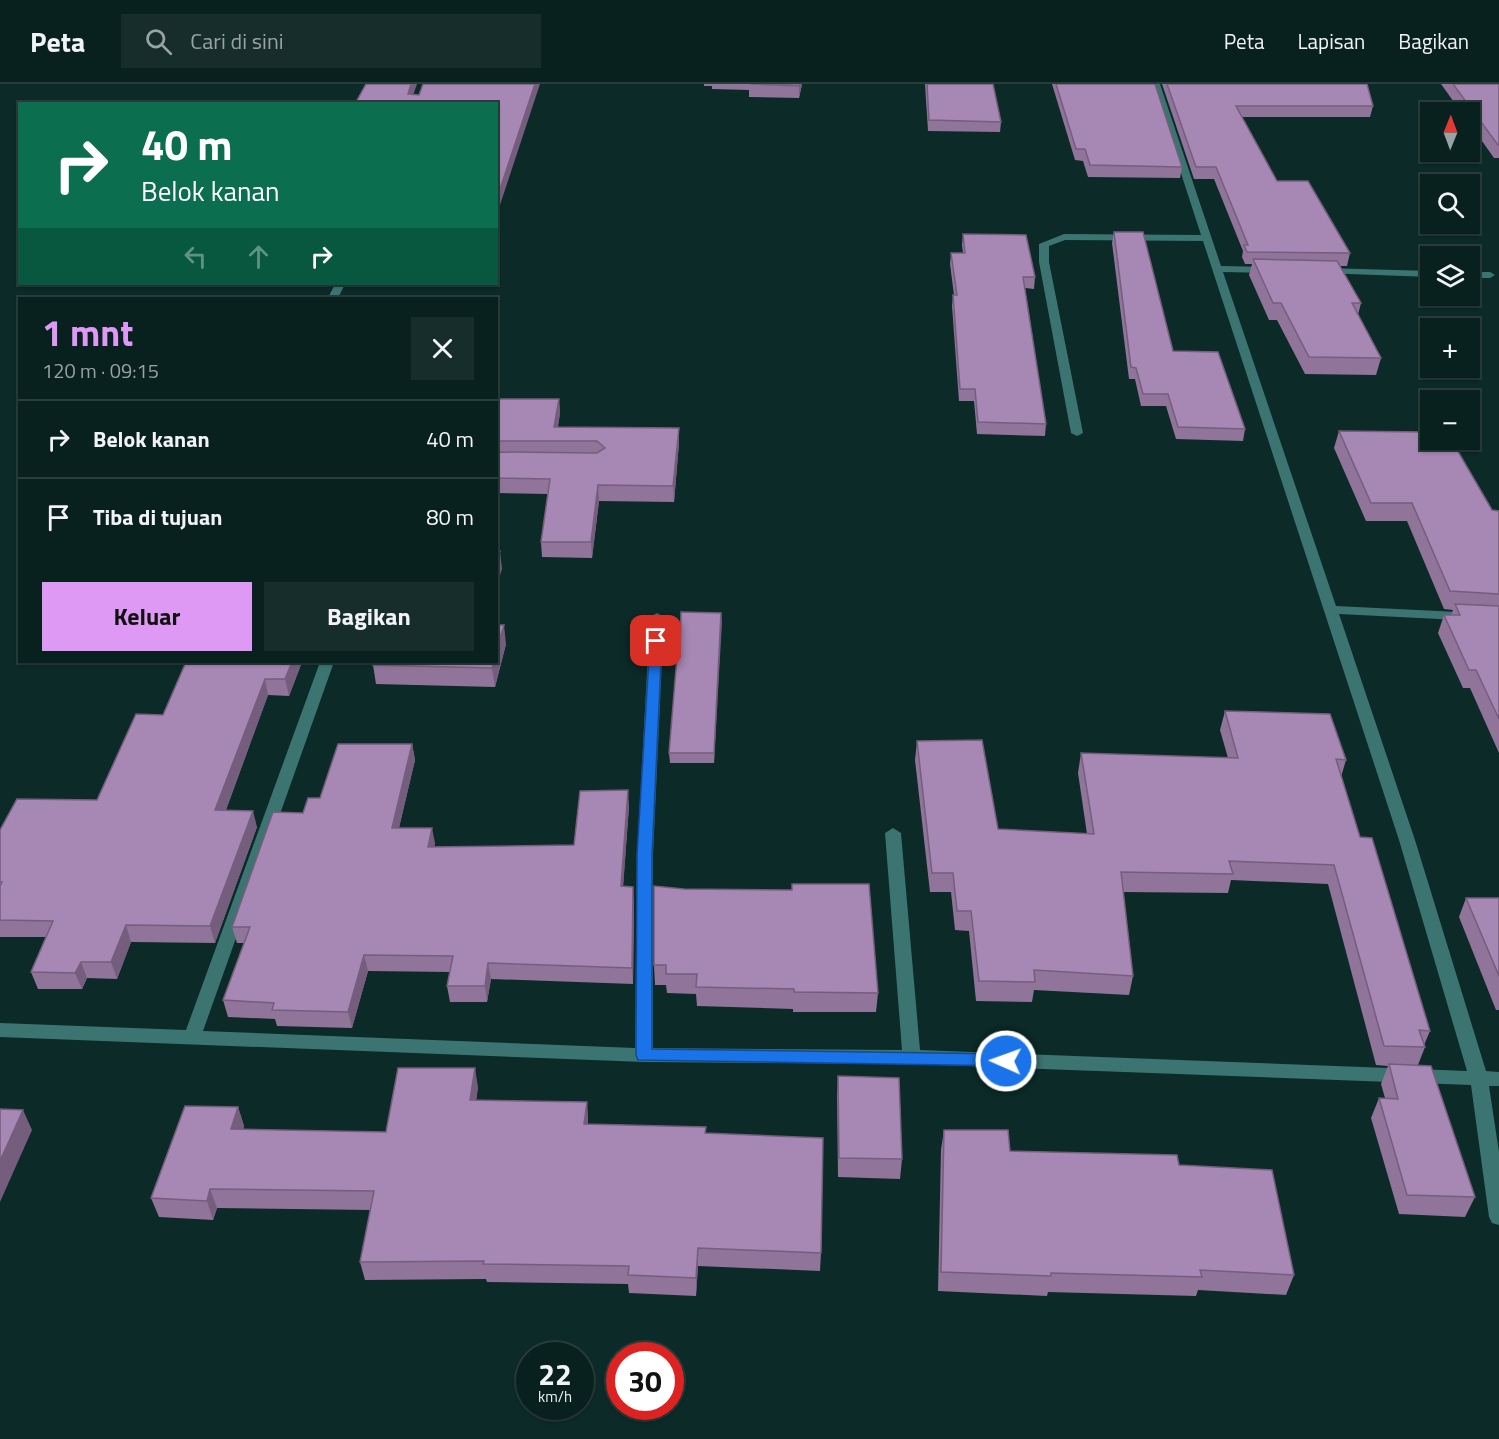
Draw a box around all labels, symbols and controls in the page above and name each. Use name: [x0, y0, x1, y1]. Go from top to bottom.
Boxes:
search box: [121, 14, 541, 68]
text: Peta: [30, 20, 85, 63]
text: Cari di sini: [190, 24, 284, 58]
icon: search: [142, 25, 175, 58]
text: Peta: [1224, 25, 1265, 57]
text: Lapisan: [1298, 25, 1365, 57]
text: Bagikan: [1398, 25, 1469, 57]
north arrow: [1420, 102, 1480, 162]
map controls: [1420, 102, 1480, 450]
text: 40 m: [141, 112, 233, 176]
icon: right: [42, 126, 120, 204]
text: Belok kanan: [141, 170, 280, 211]
button: search: [1420, 174, 1480, 234]
icon: left: [179, 240, 212, 273]
icon: ahead: [242, 240, 275, 273]
icon: right: [305, 240, 338, 273]
button: layers: [1420, 246, 1480, 306]
text: 1 mnt: [42, 305, 133, 360]
button: close: [411, 317, 474, 380]
button: +: [1420, 318, 1480, 378]
text: 120 m · 09:15: [42, 355, 159, 386]
button: −: [1420, 390, 1480, 450]
text: Belok kanan: [93, 422, 210, 456]
text: 40 m: [426, 422, 474, 456]
icon: right: [42, 423, 75, 456]
text: Tiba di tujuan: [93, 500, 222, 534]
text: 80 m: [426, 500, 474, 534]
icon: arrive: [42, 501, 75, 534]
button: Keluar: [42, 582, 252, 651]
button: Bagikan: [264, 582, 474, 651]
pin: [630, 615, 681, 666]
icon: arrive: [639, 624, 672, 657]
position arrow: [974, 1029, 1038, 1093]
speed limit sign: 30: [606, 1342, 684, 1420]
text: 22: [538, 1351, 572, 1397]
text: km/h: [538, 1385, 572, 1408]

